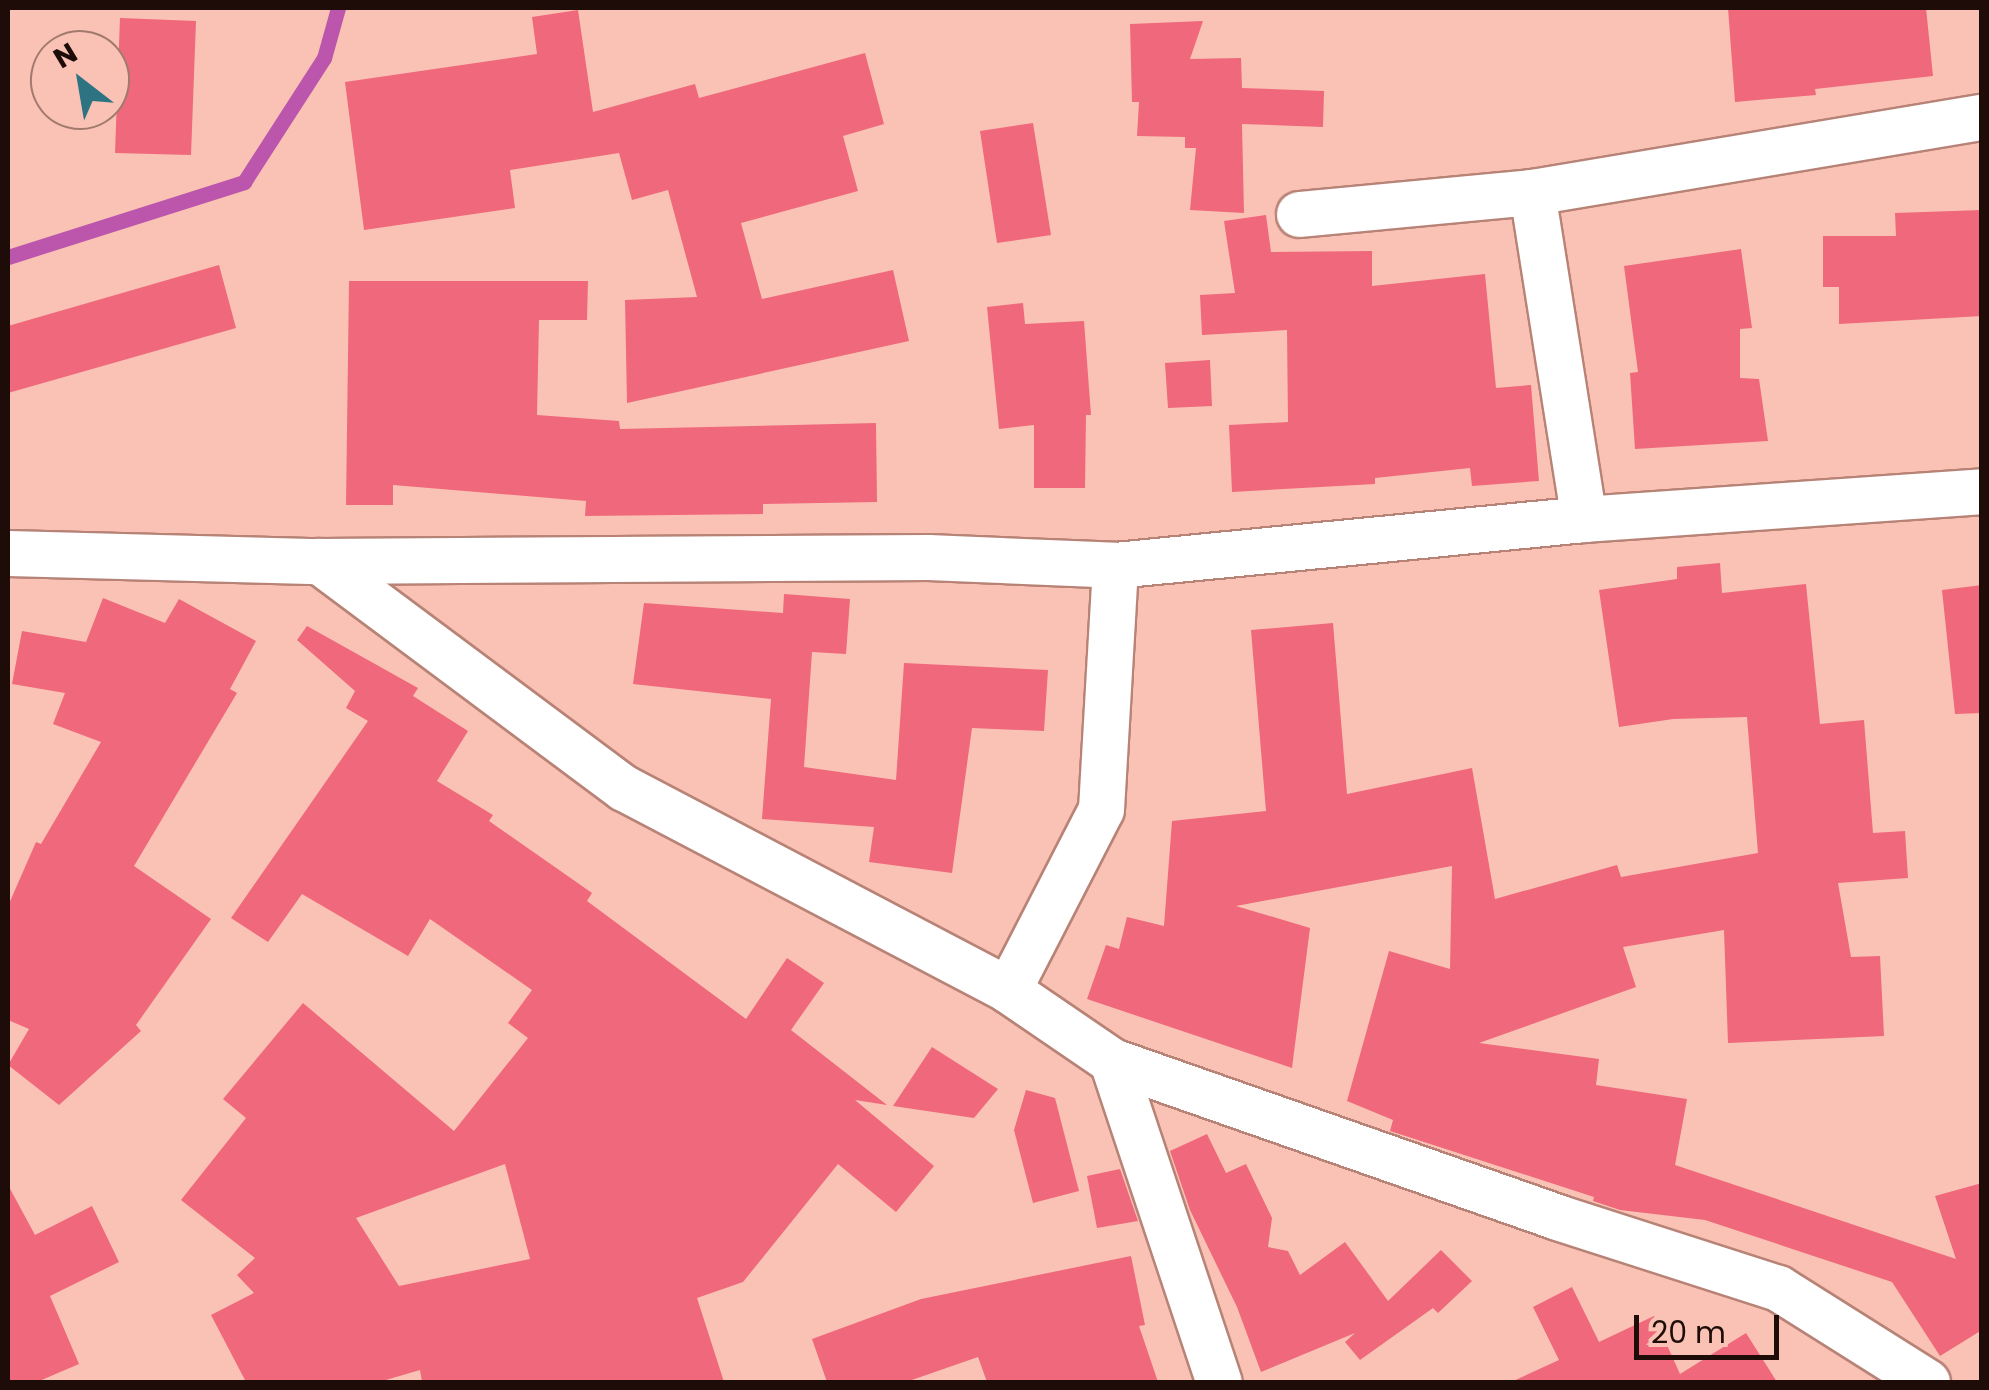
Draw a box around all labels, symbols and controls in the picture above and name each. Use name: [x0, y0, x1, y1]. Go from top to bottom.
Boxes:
north arrow: [30, 30, 130, 130]
text: N: [46, 33, 84, 78]
scale bar: [1639, 1295, 1784, 1357]
text: 20 m: [1651, 1311, 1726, 1354]

